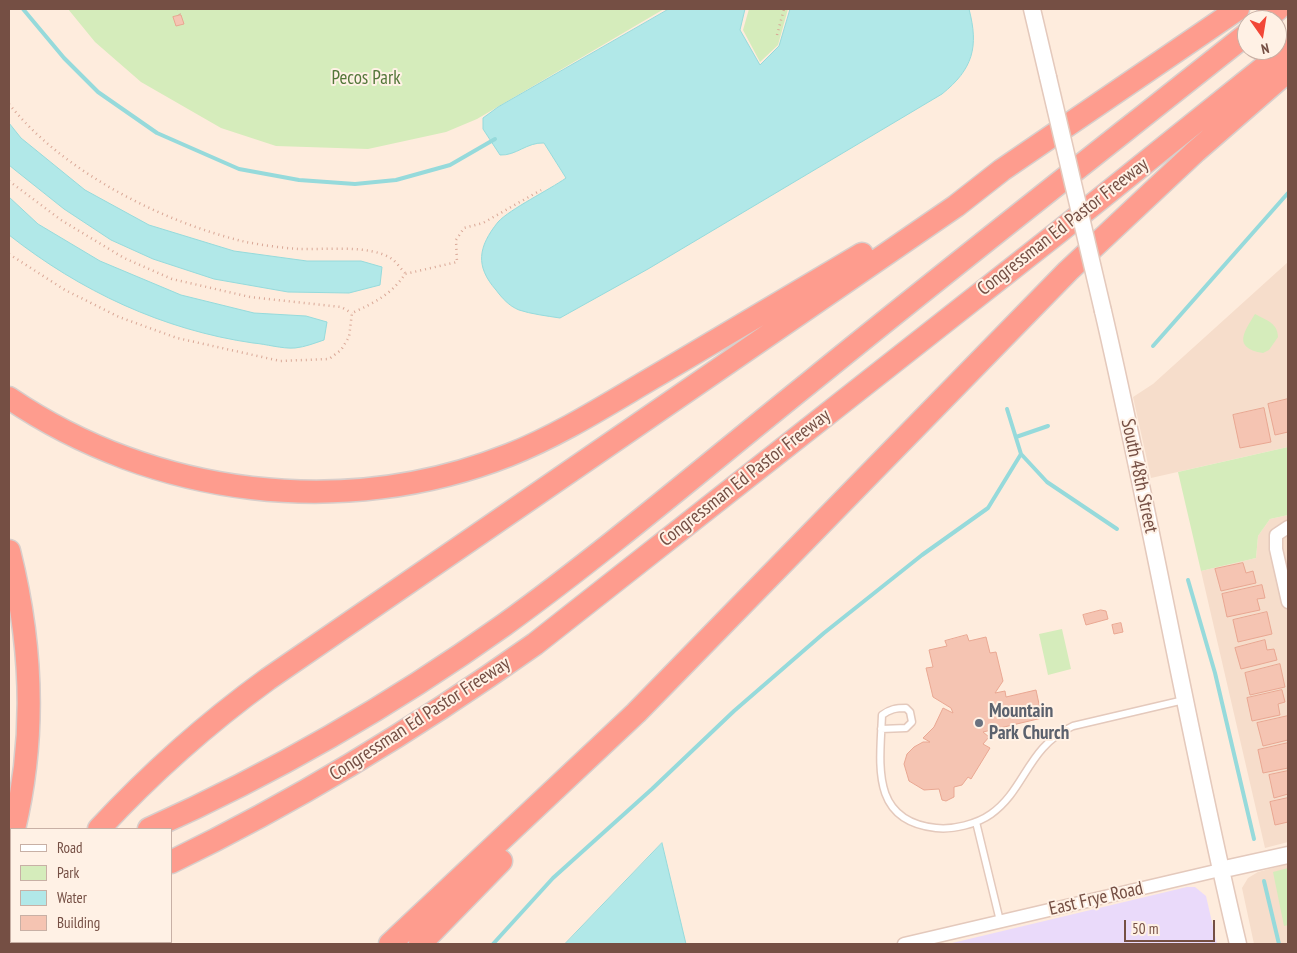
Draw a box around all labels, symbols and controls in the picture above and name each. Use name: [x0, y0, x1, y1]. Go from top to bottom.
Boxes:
north arrow: [1237, 10, 1287, 60]
text: N: [1259, 39, 1271, 58]
park label: Pecos Park: [331, 68, 401, 90]
street label: Congressman Ed Pastor Freeway: [973, 153, 1153, 301]
street label: Congressman Ed Pastor Freeway: [655, 404, 835, 552]
street label: South 48th Street: [1116, 417, 1162, 535]
street label: Congressman Ed Pastor Freeway: [325, 652, 515, 786]
place label: Mountain Park Church: [989, 701, 1069, 745]
marker: Mountain Park Church: [973, 717, 985, 729]
legend: [10, 828, 172, 943]
text: Road: [57, 838, 83, 857]
text: Park: [57, 863, 79, 882]
street label: East Frye Road: [1047, 877, 1145, 921]
text: Water: [57, 888, 87, 907]
scale bar: [1127, 910, 1218, 942]
text: Building: [57, 913, 100, 932]
text: 50 m: [1132, 919, 1158, 938]

